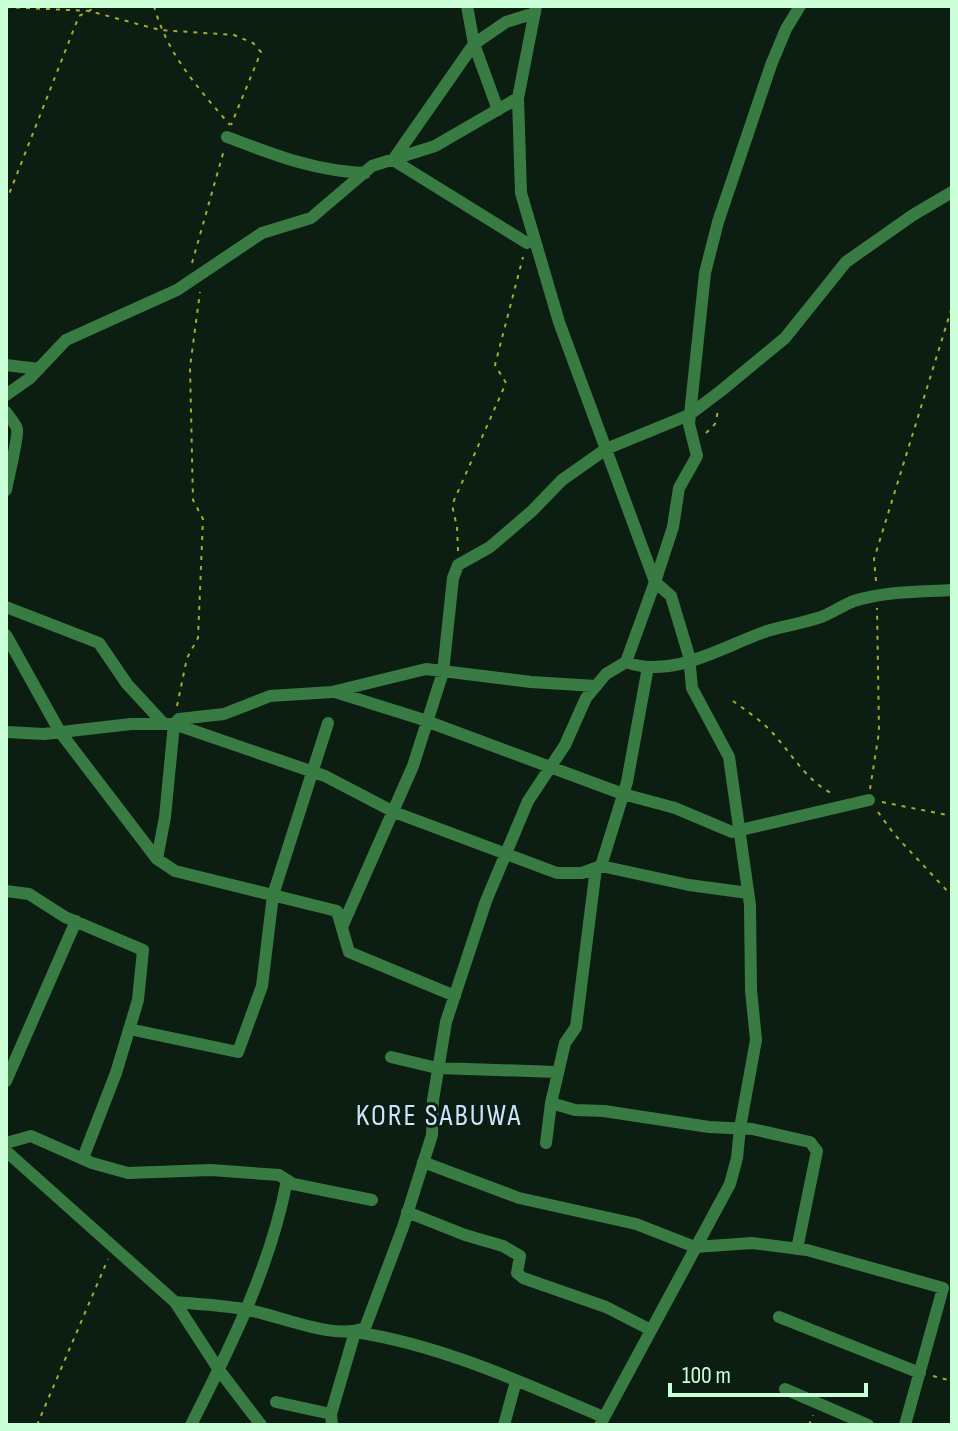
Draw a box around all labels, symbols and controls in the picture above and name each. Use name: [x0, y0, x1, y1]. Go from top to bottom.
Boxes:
district label: KORE SABUWA: [356, 1098, 522, 1134]
scale bar: [670, 1347, 866, 1397]
text: 100 m: [682, 1361, 731, 1390]

